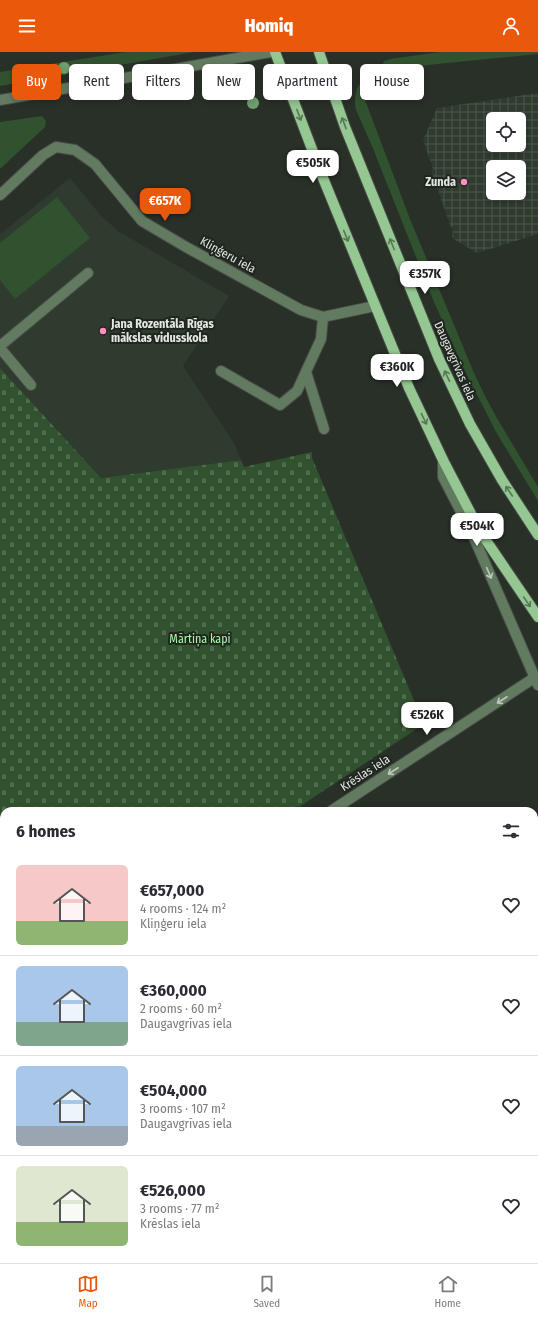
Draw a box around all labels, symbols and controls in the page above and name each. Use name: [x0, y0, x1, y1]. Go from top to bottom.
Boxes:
icon: menu: [16, 15, 38, 37]
text: Homiq: [245, 15, 293, 37]
icon: person: [500, 15, 522, 37]
chip: Buy: [12, 64, 61, 100]
chip: Rent: [69, 64, 124, 100]
chip: Filters: [132, 64, 194, 100]
chip: New: [202, 64, 255, 100]
chip: Apartment: [263, 64, 352, 100]
chip: House: [360, 64, 424, 100]
one-way arrow: [295, 108, 303, 120]
map controls: [486, 112, 526, 200]
button: locate: [486, 112, 526, 152]
one-way arrow: [340, 116, 347, 129]
pin: €505K: [285, 150, 341, 184]
text: €505K: [296, 155, 330, 170]
button: layers: [486, 160, 526, 200]
place label: Zunda: [425, 175, 456, 189]
marker: Zunda: [459, 177, 469, 187]
pin: €657K: [137, 188, 193, 222]
text: €657K: [149, 193, 181, 208]
one-way arrow: [343, 229, 351, 241]
street label: Kliņģeru iela: [197, 234, 258, 277]
one-way arrow: [387, 238, 395, 250]
pin: €357K: [397, 261, 453, 295]
text: €357K: [409, 266, 441, 281]
place label: Jaņa Rozentāla Rīgas mākslas vidusskola: [110, 317, 214, 345]
street label: Daugavgrīvas iela: [431, 319, 479, 403]
marker: Jaņa Rozentāla Rīgas mākslas vidusskola: [98, 326, 108, 336]
pin: €360K: [369, 354, 425, 388]
text: €360K: [380, 359, 414, 374]
one-way arrow: [443, 371, 450, 383]
one-way arrow: [421, 413, 428, 425]
one-way arrow: [504, 485, 512, 497]
pin: €504K: [449, 513, 505, 547]
text: €504K: [460, 518, 494, 533]
one-way arrow: [486, 566, 493, 578]
one-way arrow: [523, 596, 531, 607]
park label: Mārtiņa kapi: [169, 632, 231, 647]
one-way arrow: [497, 696, 508, 704]
pin: €526K: [399, 702, 455, 736]
text: €526K: [410, 707, 444, 722]
street label: Krēslas iela: [338, 752, 392, 794]
one-way arrow: [388, 767, 399, 775]
icon: filters: [500, 820, 522, 842]
text: 6 homes: [16, 821, 75, 842]
text: €657,000: [140, 880, 204, 901]
icon: home: [48, 881, 96, 929]
icon: heart: [500, 894, 522, 916]
text: 4 rooms · 124 m²: [140, 901, 226, 916]
text: Kliņģeru iela: [140, 916, 207, 931]
text: €360,000: [140, 980, 207, 1001]
icon: home: [48, 982, 96, 1030]
icon: heart: [500, 995, 522, 1017]
text: 2 rooms · 60 m²: [140, 1001, 222, 1016]
text: Daugavgrīvas iela: [140, 1016, 232, 1031]
text: €504,000: [140, 1080, 207, 1101]
icon: home: [48, 1082, 96, 1130]
icon: heart: [500, 1095, 522, 1117]
text: 3 rooms · 107 m²: [140, 1101, 226, 1116]
text: Daugavgrīvas iela: [140, 1116, 232, 1131]
text: €526,000: [140, 1180, 205, 1201]
icon: home: [48, 1182, 96, 1230]
icon: heart: [500, 1195, 522, 1217]
text: 3 rooms · 77 m²: [140, 1201, 219, 1216]
text: Krēslas iela: [140, 1216, 201, 1231]
tab: Map: [77, 1273, 99, 1310]
tab: Saved: [253, 1273, 280, 1310]
tab: Home: [435, 1273, 461, 1310]

